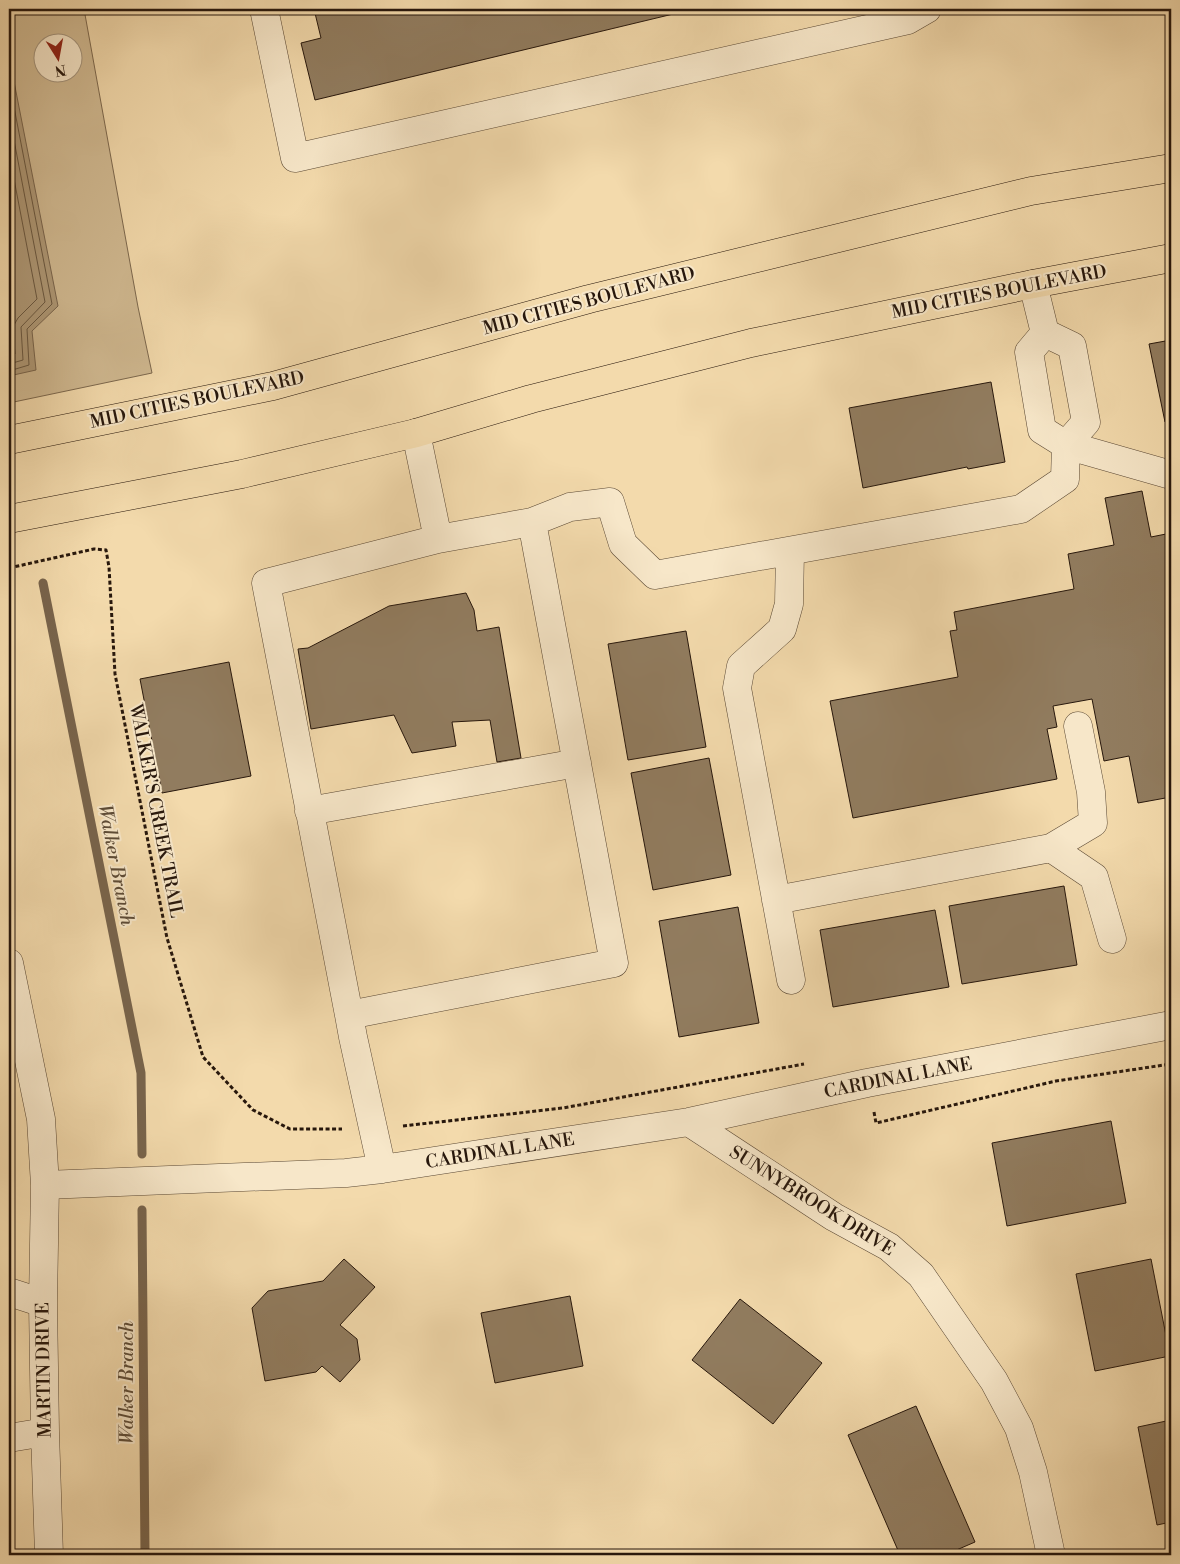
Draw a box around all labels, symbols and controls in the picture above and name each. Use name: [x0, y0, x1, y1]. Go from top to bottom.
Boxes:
north arrow: [32, 32, 82, 82]
text: N: [53, 60, 67, 80]
street label: MID CITIES BOULEVARD: [889, 260, 1109, 324]
street label: MID CITIES BOULEVARD: [480, 262, 698, 340]
street label: MID CITIES BOULEVARD: [88, 366, 306, 434]
street label: WALKER'S CREEK TRAIL: [124, 701, 188, 920]
water label: Walker Branch: [93, 802, 140, 928]
street label: CARDINAL LANE: [822, 1052, 974, 1104]
street label: CARDINAL LANE: [424, 1128, 576, 1174]
street label: SUNNYBROOK DRIVE: [725, 1141, 899, 1261]
street label: MARTIN DRIVE: [31, 1302, 57, 1438]
water label: Walker Branch: [115, 1321, 139, 1444]

